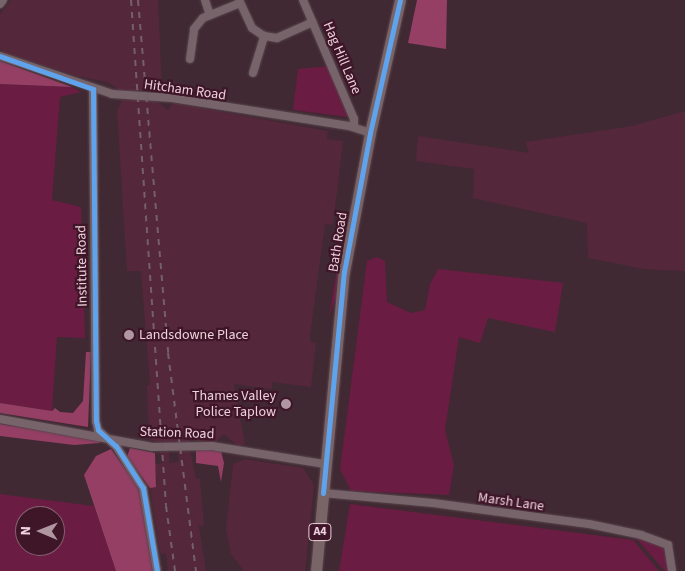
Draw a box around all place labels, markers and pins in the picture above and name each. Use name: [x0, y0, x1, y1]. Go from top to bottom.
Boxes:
place label: Landsdowne Place: [139, 327, 249, 343]
marker: Landsdowne Place: [123, 329, 135, 341]
place label: Thames Valley Police Taplow: [192, 388, 276, 421]
marker: Thames Valley Police Taplow: [280, 398, 292, 410]

